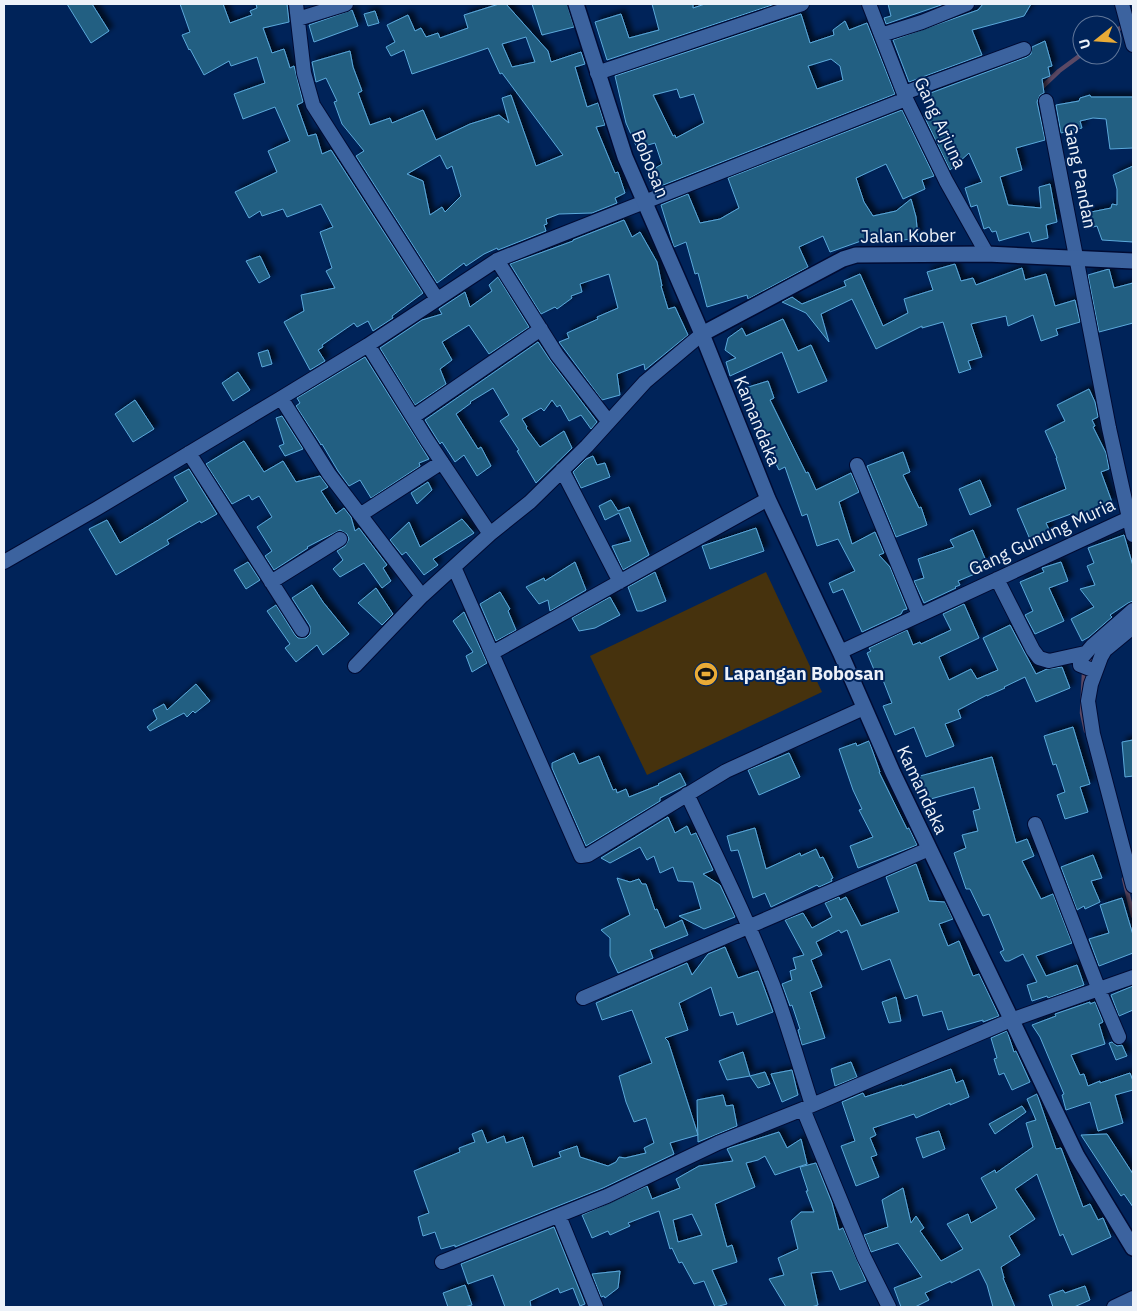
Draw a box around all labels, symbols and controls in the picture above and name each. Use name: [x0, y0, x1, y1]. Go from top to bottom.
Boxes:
north arrow: [1072, 15, 1122, 65]
text: U: [1075, 37, 1095, 51]
street label: Gang Arjuna: [909, 73, 972, 173]
street label: Gang Pandan: [1059, 121, 1102, 231]
street label: Bobosan: [627, 127, 674, 201]
street label: Jalan Kober: [860, 223, 956, 248]
street label: Kamandaka: [729, 372, 786, 470]
street label: Gang Gunung Muria: [965, 492, 1119, 581]
sports icon: Lapangan Bobosan: [693, 661, 719, 687]
place label: Lapangan Bobosan: [724, 662, 884, 685]
street label: Kamandaka: [892, 742, 953, 838]

